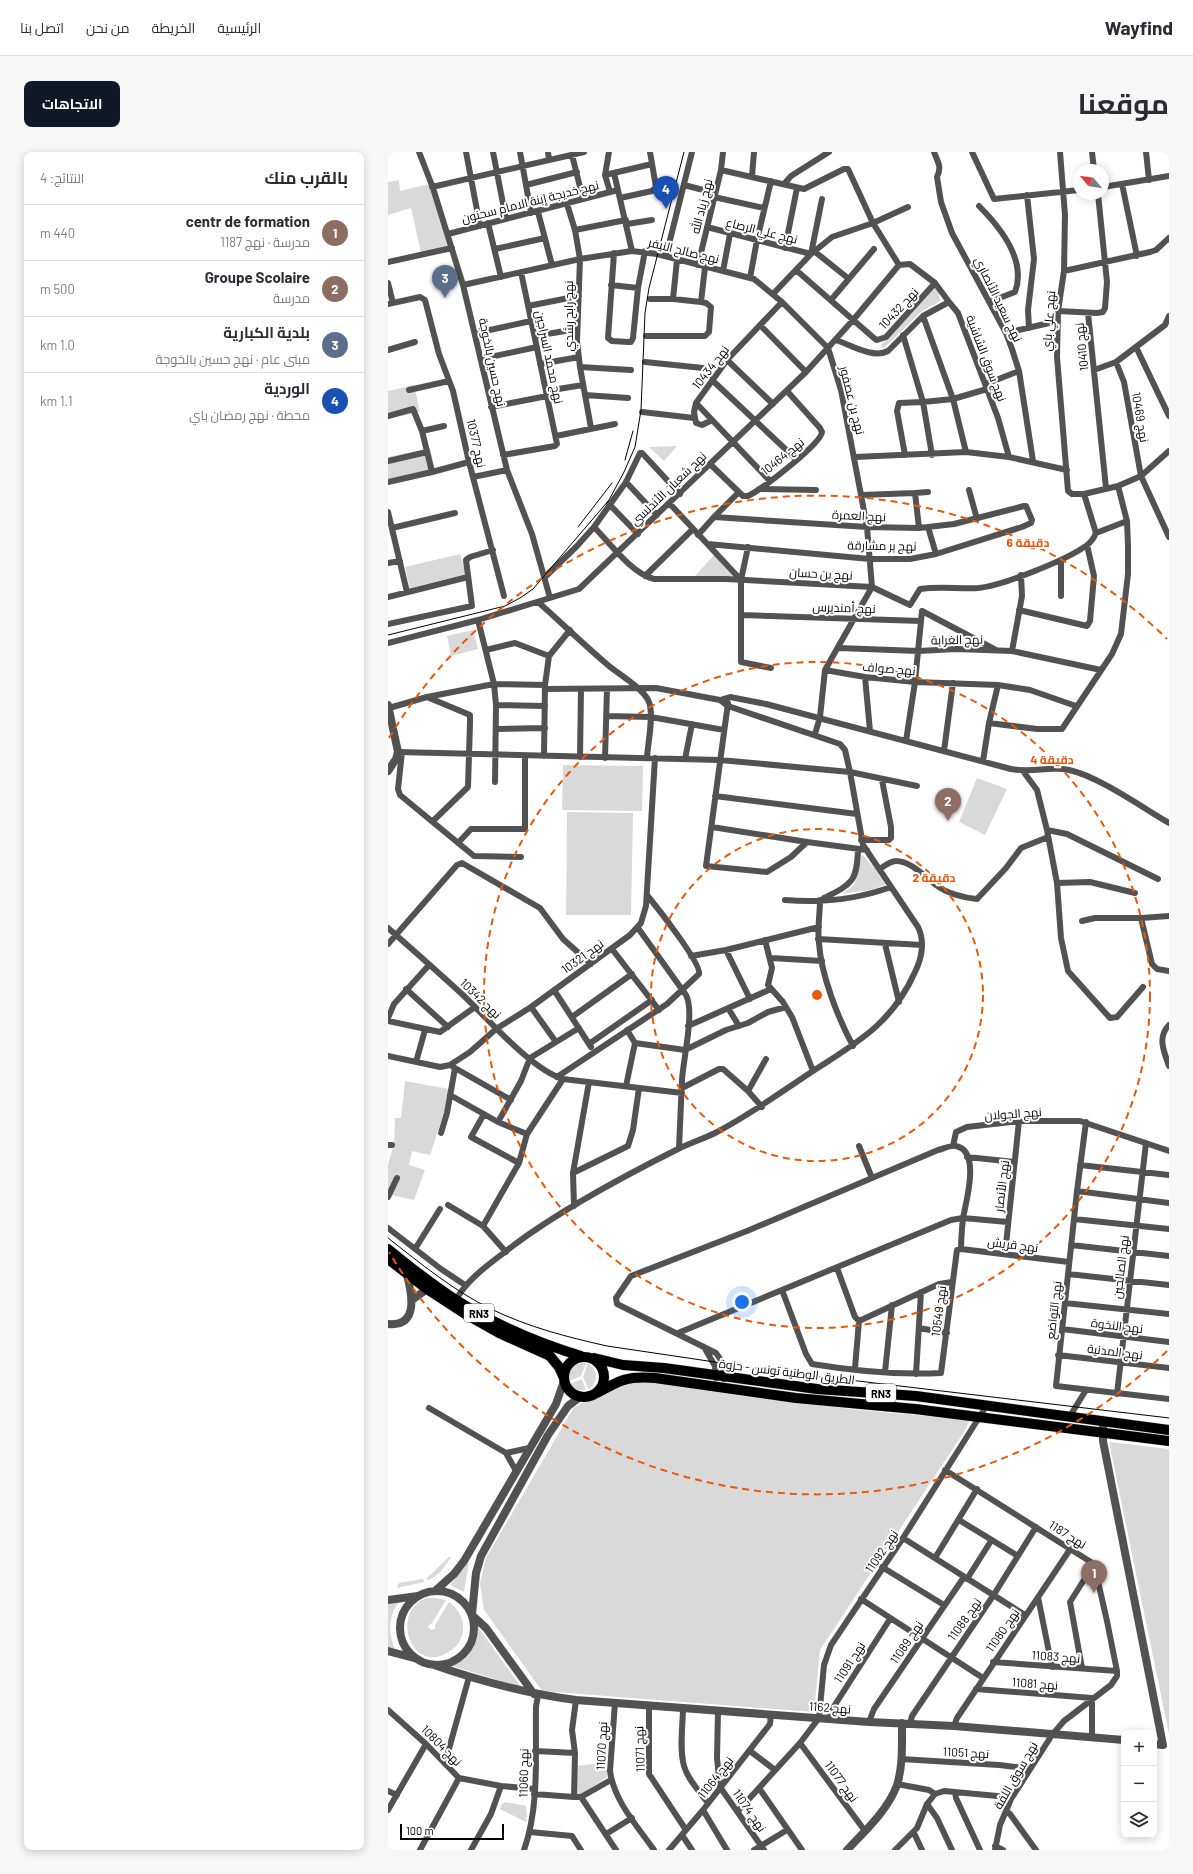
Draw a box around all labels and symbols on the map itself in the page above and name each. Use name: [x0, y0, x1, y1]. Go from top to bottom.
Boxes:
north arrow: [1073, 164, 1109, 200]
pin: 4: [653, 176, 679, 209]
street label: نهج خديجة إبنة الامام سحنون: [460, 177, 601, 227]
street label: نهج زياد الله: [687, 177, 717, 235]
street label: نهج علي الرصاع: [724, 214, 799, 250]
street label: نهج صالح النيفر: [646, 234, 721, 268]
street label: نهج سعيد الأنصاري: [969, 254, 1026, 346]
pin: 3: [432, 265, 458, 298]
street label: نهج رابح رشدي: [561, 281, 579, 351]
street label: نهج 10432: [875, 284, 922, 333]
street label: نهج علي باي: [1039, 290, 1061, 352]
street label: نهج محمد السراجين: [531, 309, 567, 405]
street label: نهج سوق الشاشية: [962, 313, 1010, 404]
street label: نهج حسين بالخوجة: [475, 316, 509, 408]
street label: نهج 10410: [1072, 322, 1092, 372]
street label: نهج 10434: [689, 342, 733, 393]
street label: نهج بن عصفور: [836, 363, 868, 436]
street label: نهج 10469: [1128, 391, 1152, 444]
street label: نهج 10377: [463, 417, 489, 469]
street label: نهج 10464: [758, 434, 808, 479]
street label: نهج شعبان الأندلسي: [627, 448, 712, 531]
street label: نهج العمرة: [832, 507, 886, 525]
text: 6 دقيقة: [1007, 535, 1049, 550]
street label: نهج بر مشارقة: [847, 537, 917, 555]
street label: نهج بن حسان: [789, 564, 853, 584]
street label: نهج أمنديرس: [812, 599, 876, 617]
street label: نهج الغرابة: [931, 632, 983, 648]
street label: نهج صواف: [862, 659, 916, 679]
text: 4 دقيقة: [1030, 752, 1074, 767]
pin: 2: [935, 788, 961, 821]
text: 2 دقيقة: [912, 870, 956, 885]
street label: نهج 10321: [558, 936, 607, 978]
street label: نهج 10342: [456, 975, 504, 1022]
centre of rings: [810, 988, 824, 1002]
street label: نهج الجولان: [984, 1104, 1042, 1124]
street label: نهج الأنصار: [991, 1159, 1013, 1214]
street label: نهج قريش: [987, 1234, 1039, 1256]
street label: نهج الصالحين: [1109, 1234, 1133, 1300]
street label: نهج التواضع: [1042, 1280, 1066, 1340]
street label: نهج 10549: [928, 1285, 950, 1337]
your location: [732, 1292, 752, 1312]
road number: RN3: [464, 1304, 494, 1322]
street label: نهج النخوة: [1090, 1315, 1144, 1337]
street label: نهج المدنية: [1086, 1341, 1144, 1363]
street label: الطريق الوطنية تونس - حزوة: [718, 1356, 856, 1387]
road number: RN3: [866, 1384, 896, 1402]
street label: نهج 1187: [1046, 1517, 1089, 1553]
street label: نهج 11092: [862, 1527, 902, 1576]
pin: 1: [1081, 1560, 1107, 1593]
street label: نهج 11088: [944, 1595, 985, 1644]
street label: نهج 11080: [982, 1606, 1023, 1655]
street label: نهج 11089: [887, 1618, 927, 1667]
street label: نهج 11091: [830, 1639, 869, 1686]
street label: نهج 11083: [1031, 1647, 1081, 1667]
street label: نهج 11081: [1011, 1674, 1059, 1694]
street label: نهج 1162: [808, 1699, 851, 1717]
street label: نهج 11070: [593, 1721, 611, 1771]
street label: نهج 10804: [417, 1722, 465, 1770]
street label: نهج 11071: [631, 1726, 649, 1772]
street label: نهج سوق اللفة: [990, 1739, 1042, 1812]
street label: نهج 11051: [942, 1744, 989, 1762]
street label: نهج 11060: [516, 1748, 532, 1798]
street label: نهج 11064: [694, 1753, 737, 1802]
street label: نهج 11077: [821, 1758, 862, 1806]
street label: نهج 11074: [729, 1786, 770, 1835]
scale bar: [400, 1822, 504, 1841]

